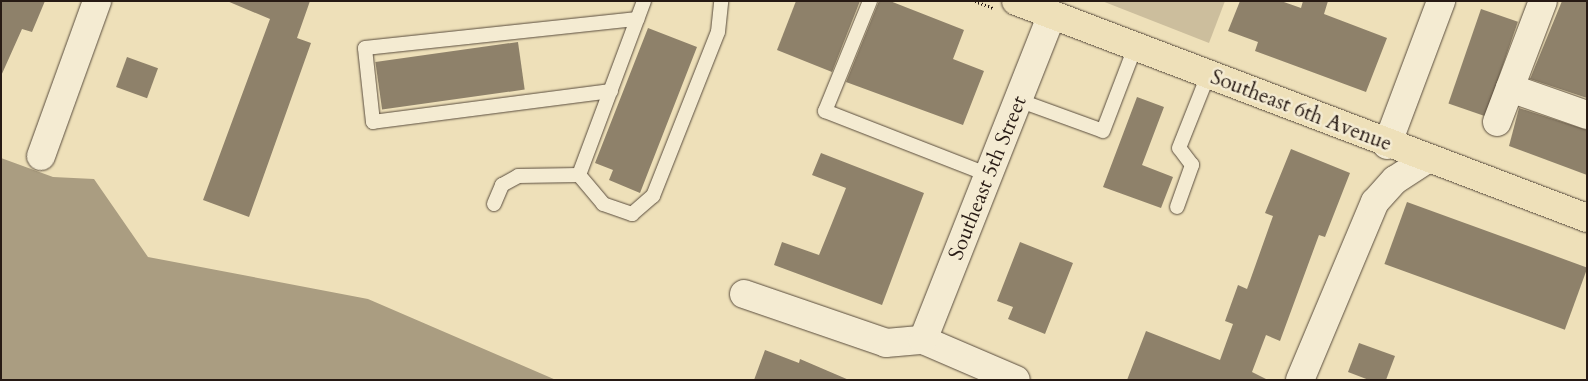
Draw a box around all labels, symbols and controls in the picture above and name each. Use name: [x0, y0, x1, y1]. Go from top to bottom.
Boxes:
street label: Southeast 6th Avenue: [1207, 65, 1395, 157]
street label: Southeast 5th Street: [944, 92, 1032, 264]

